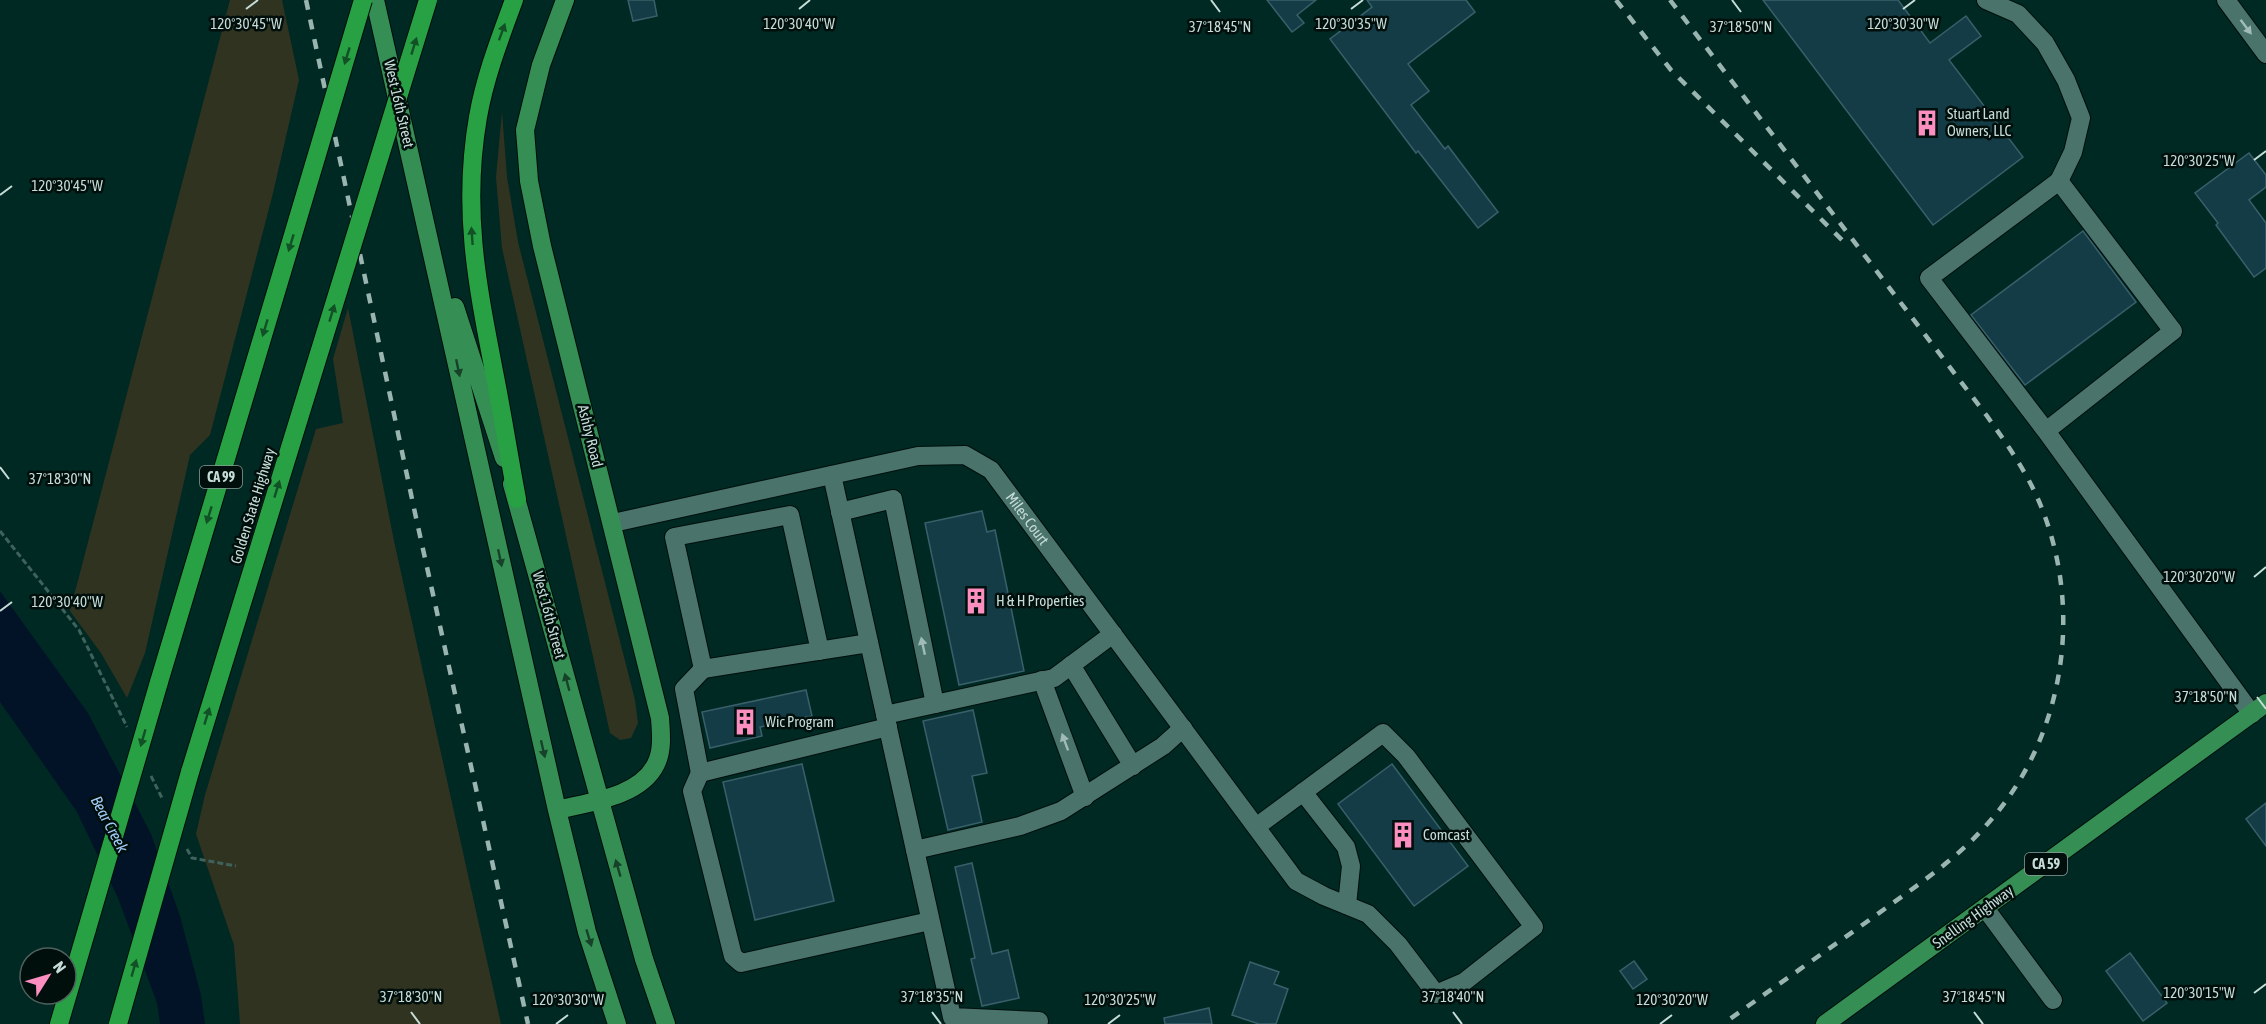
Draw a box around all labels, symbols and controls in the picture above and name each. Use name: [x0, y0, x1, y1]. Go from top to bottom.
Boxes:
text: 120°30'45"W: [210, 15, 282, 32]
text: 120°30'40"W: [763, 15, 835, 32]
text: 120°30'35"W: [1315, 15, 1387, 32]
text: 120°30'30"W: [1867, 15, 1939, 32]
text: 37°18'45"N: [1189, 18, 1251, 35]
text: 37°18'50"N: [1710, 18, 1772, 35]
one-way arrow: [2240, 19, 2252, 35]
one-way arrow: [498, 23, 508, 41]
one-way arrow: [410, 37, 419, 55]
one-way arrow: [342, 47, 351, 65]
street label: West 16th Street: [381, 58, 418, 149]
place label: Stuart Land Owners, LLC: [1947, 105, 2012, 139]
building icon: Stuart Land Owners, LLC: [1912, 108, 1942, 138]
text: 120°30'25"W: [2163, 152, 2235, 169]
text: 120°30'45"W: [31, 177, 103, 194]
one-way arrow: [467, 227, 476, 246]
one-way arrow: [286, 234, 295, 252]
one-way arrow: [328, 303, 337, 321]
one-way arrow: [260, 319, 269, 337]
one-way arrow: [454, 359, 463, 378]
street label: Ashby Road: [575, 403, 606, 469]
street label: Golden State Highway: [227, 446, 278, 566]
road number: CA 99: [200, 466, 242, 488]
text: 37°18'30"N: [29, 470, 91, 487]
one-way arrow: [273, 480, 282, 498]
street label: Miles Court: [1003, 489, 1053, 548]
one-way arrow: [204, 506, 213, 524]
one-way arrow: [495, 549, 505, 568]
text: 120°30'20"W: [2163, 568, 2235, 585]
street label: West 16th Street: [530, 569, 569, 660]
building icon: H & H Properties: [961, 586, 991, 616]
place label: H & H Properties: [996, 592, 1084, 609]
text: 120°30'40"W: [31, 593, 103, 610]
one-way arrow: [918, 637, 927, 656]
one-way arrow: [562, 672, 571, 690]
text: 37°18'50"N: [2175, 688, 2237, 705]
one-way arrow: [203, 707, 212, 725]
building icon: Wic Program: [730, 707, 760, 737]
place label: Wic Program: [765, 713, 834, 730]
one-way arrow: [138, 729, 147, 747]
one-way arrow: [1060, 733, 1069, 751]
one-way arrow: [539, 739, 548, 758]
water label: Bear Creek: [88, 793, 133, 856]
building icon: Comcast: [1388, 820, 1418, 850]
place label: Comcast: [1423, 826, 1470, 843]
road number: CA 59: [2025, 853, 2067, 875]
one-way arrow: [613, 859, 622, 877]
street label: Snelling Highway: [1929, 882, 2016, 952]
one-way arrow: [585, 929, 595, 947]
north arrow: [18, 946, 78, 1006]
text: N: [50, 958, 70, 976]
one-way arrow: [130, 959, 139, 977]
text: 120°30'15"W: [2163, 984, 2235, 1001]
text: 37°18'30"N: [380, 988, 442, 1005]
text: 37°18'35"N: [901, 988, 963, 1005]
text: 37°18'40"N: [1422, 988, 1484, 1005]
text: 37°18'45"N: [1943, 988, 2005, 1005]
text: 120°30'30"W: [532, 991, 604, 1008]
text: 120°30'25"W: [1084, 991, 1156, 1008]
text: 120°30'20"W: [1636, 991, 1708, 1008]

